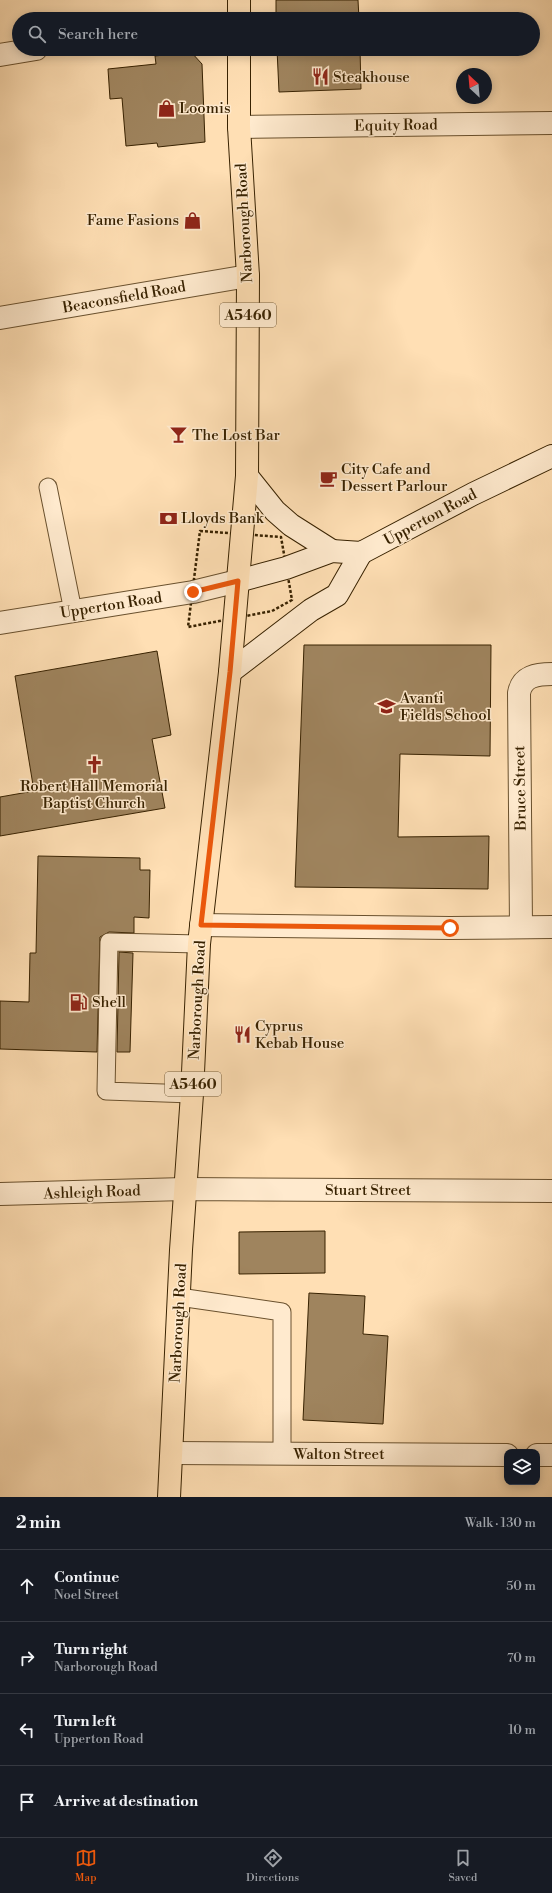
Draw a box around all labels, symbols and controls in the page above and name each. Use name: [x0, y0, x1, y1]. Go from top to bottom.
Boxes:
search box: [12, 12, 540, 56]
icon: search: [26, 23, 48, 45]
text: Search here: [58, 25, 138, 44]
restaurant icon: Steakhouse: [310, 67, 330, 87]
place label: Steakhouse: [333, 68, 410, 87]
north arrow: [456, 68, 492, 104]
shop icon: Loomis: [156, 98, 176, 118]
place label: Loomis: [179, 99, 230, 118]
street label: Equity Road: [354, 115, 438, 136]
street label: Narborough Road: [232, 162, 257, 283]
shop icon: Fame Fasions: [182, 210, 202, 230]
place label: Fame Fasions: [87, 211, 179, 230]
street label: Beaconsfield Road: [60, 277, 188, 318]
road number: A5460: [220, 303, 276, 327]
bar icon: The Lost Bar: [169, 425, 189, 445]
place label: The Lost Bar: [192, 426, 280, 445]
place label: City Cafe and Dessert Parlour: [341, 460, 448, 496]
cafe icon: City Cafe and Dessert Parlour: [318, 468, 338, 488]
street label: Upperton Road: [380, 485, 481, 550]
bank icon: Lloyds Bank: [158, 508, 178, 528]
place label: Lloyds Bank: [181, 509, 265, 528]
route end: [184, 583, 202, 601]
street label: Upperton Road: [59, 588, 164, 623]
place label: Avanti Fields School: [399, 689, 492, 725]
school or university icon: Avanti Fields School: [377, 697, 397, 717]
street label: Bruce Street: [510, 745, 531, 832]
church icon: Robert Hall Memorial Baptist Church: [84, 755, 104, 775]
place label: Robert Hall Memorial Baptist Church: [20, 777, 168, 813]
route start: [441, 919, 459, 937]
street label: Narborough Road: [185, 939, 210, 1060]
fuel station icon: Shell: [69, 992, 89, 1012]
place label: Shell: [92, 993, 127, 1012]
place label: Cyprus Kebab House: [255, 1017, 344, 1053]
restaurant icon: Cyprus Kebab House: [232, 1025, 252, 1045]
road number: A5460: [165, 1072, 221, 1096]
street label: Ashleigh Road: [42, 1181, 141, 1204]
street label: Stuart Street: [325, 1181, 412, 1200]
street label: Narborough Road: [166, 1262, 191, 1383]
street label: Walton Street: [292, 1445, 385, 1464]
map controls: [504, 1449, 540, 1485]
button: layers: [504, 1449, 540, 1485]
text: 2 min: [16, 1512, 61, 1534]
text: Walk · 130 m: [465, 1515, 536, 1531]
text: Continue: [54, 1568, 119, 1587]
icon: ahead: [16, 1575, 38, 1597]
text: 50 m: [506, 1578, 536, 1594]
text: Noel Street: [54, 1587, 119, 1603]
text: Turn right: [54, 1640, 128, 1659]
icon: right: [16, 1647, 38, 1669]
text: 70 m: [507, 1650, 536, 1666]
text: Narborough Road: [54, 1659, 158, 1675]
text: Turn left: [54, 1712, 116, 1731]
icon: left: [16, 1719, 38, 1741]
text: 10 m: [508, 1722, 536, 1738]
text: Upperton Road: [54, 1731, 143, 1747]
icon: arrive: [16, 1791, 38, 1813]
text: Arrive at destination: [54, 1792, 198, 1811]
tab: Map: [75, 1847, 97, 1885]
tab: Directions: [246, 1847, 299, 1885]
tab: Saved: [448, 1847, 477, 1885]

